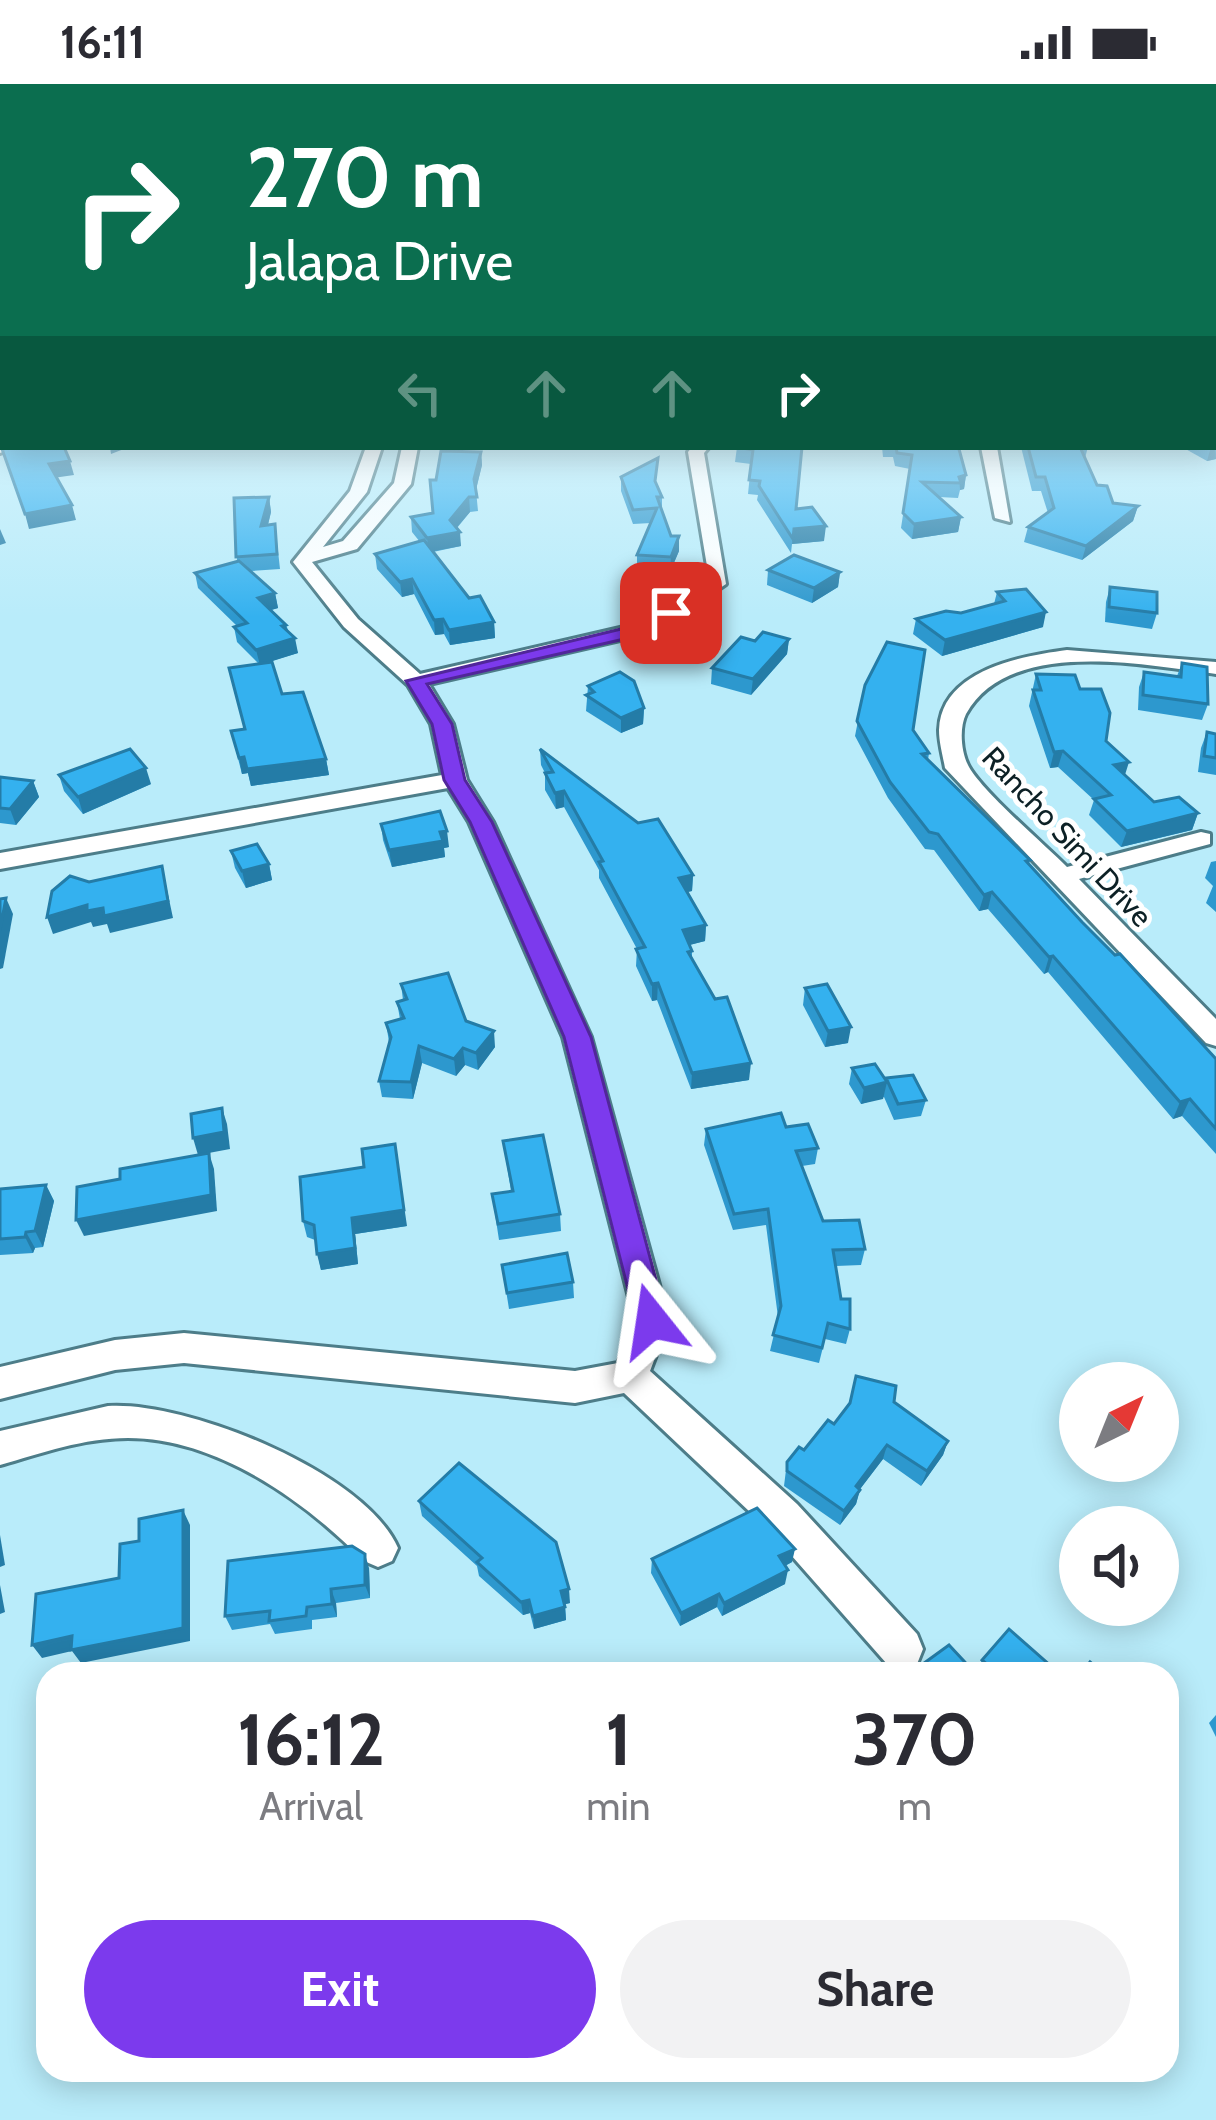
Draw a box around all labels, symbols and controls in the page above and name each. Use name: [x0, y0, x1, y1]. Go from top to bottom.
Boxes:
text: 16:11: [60, 15, 145, 69]
text: 270 m: [246, 126, 484, 228]
icon: right: [48, 132, 204, 288]
text: Jalapa Drive: [246, 228, 513, 294]
icon: left: [387, 360, 453, 426]
icon: ahead: [513, 360, 579, 426]
icon: ahead: [639, 360, 705, 426]
icon: right: [765, 360, 831, 426]
pin: [620, 562, 722, 664]
icon: arrive: [638, 580, 704, 646]
street label: Rancho Simi Drive: [975, 739, 1160, 934]
position arrow: [589, 1258, 715, 1384]
north arrow: [1059, 1362, 1179, 1482]
map controls: [1059, 1362, 1179, 1626]
button: sound: [1059, 1506, 1179, 1626]
text: 16:12: [237, 1696, 385, 1783]
text: 1: [605, 1696, 632, 1783]
text: 370: [852, 1696, 978, 1783]
text: Arrival: [259, 1782, 363, 1830]
text: min: [586, 1782, 651, 1830]
text: m: [898, 1782, 932, 1830]
button: Exit: [84, 1920, 596, 2058]
button: Share: [620, 1920, 1131, 2058]

